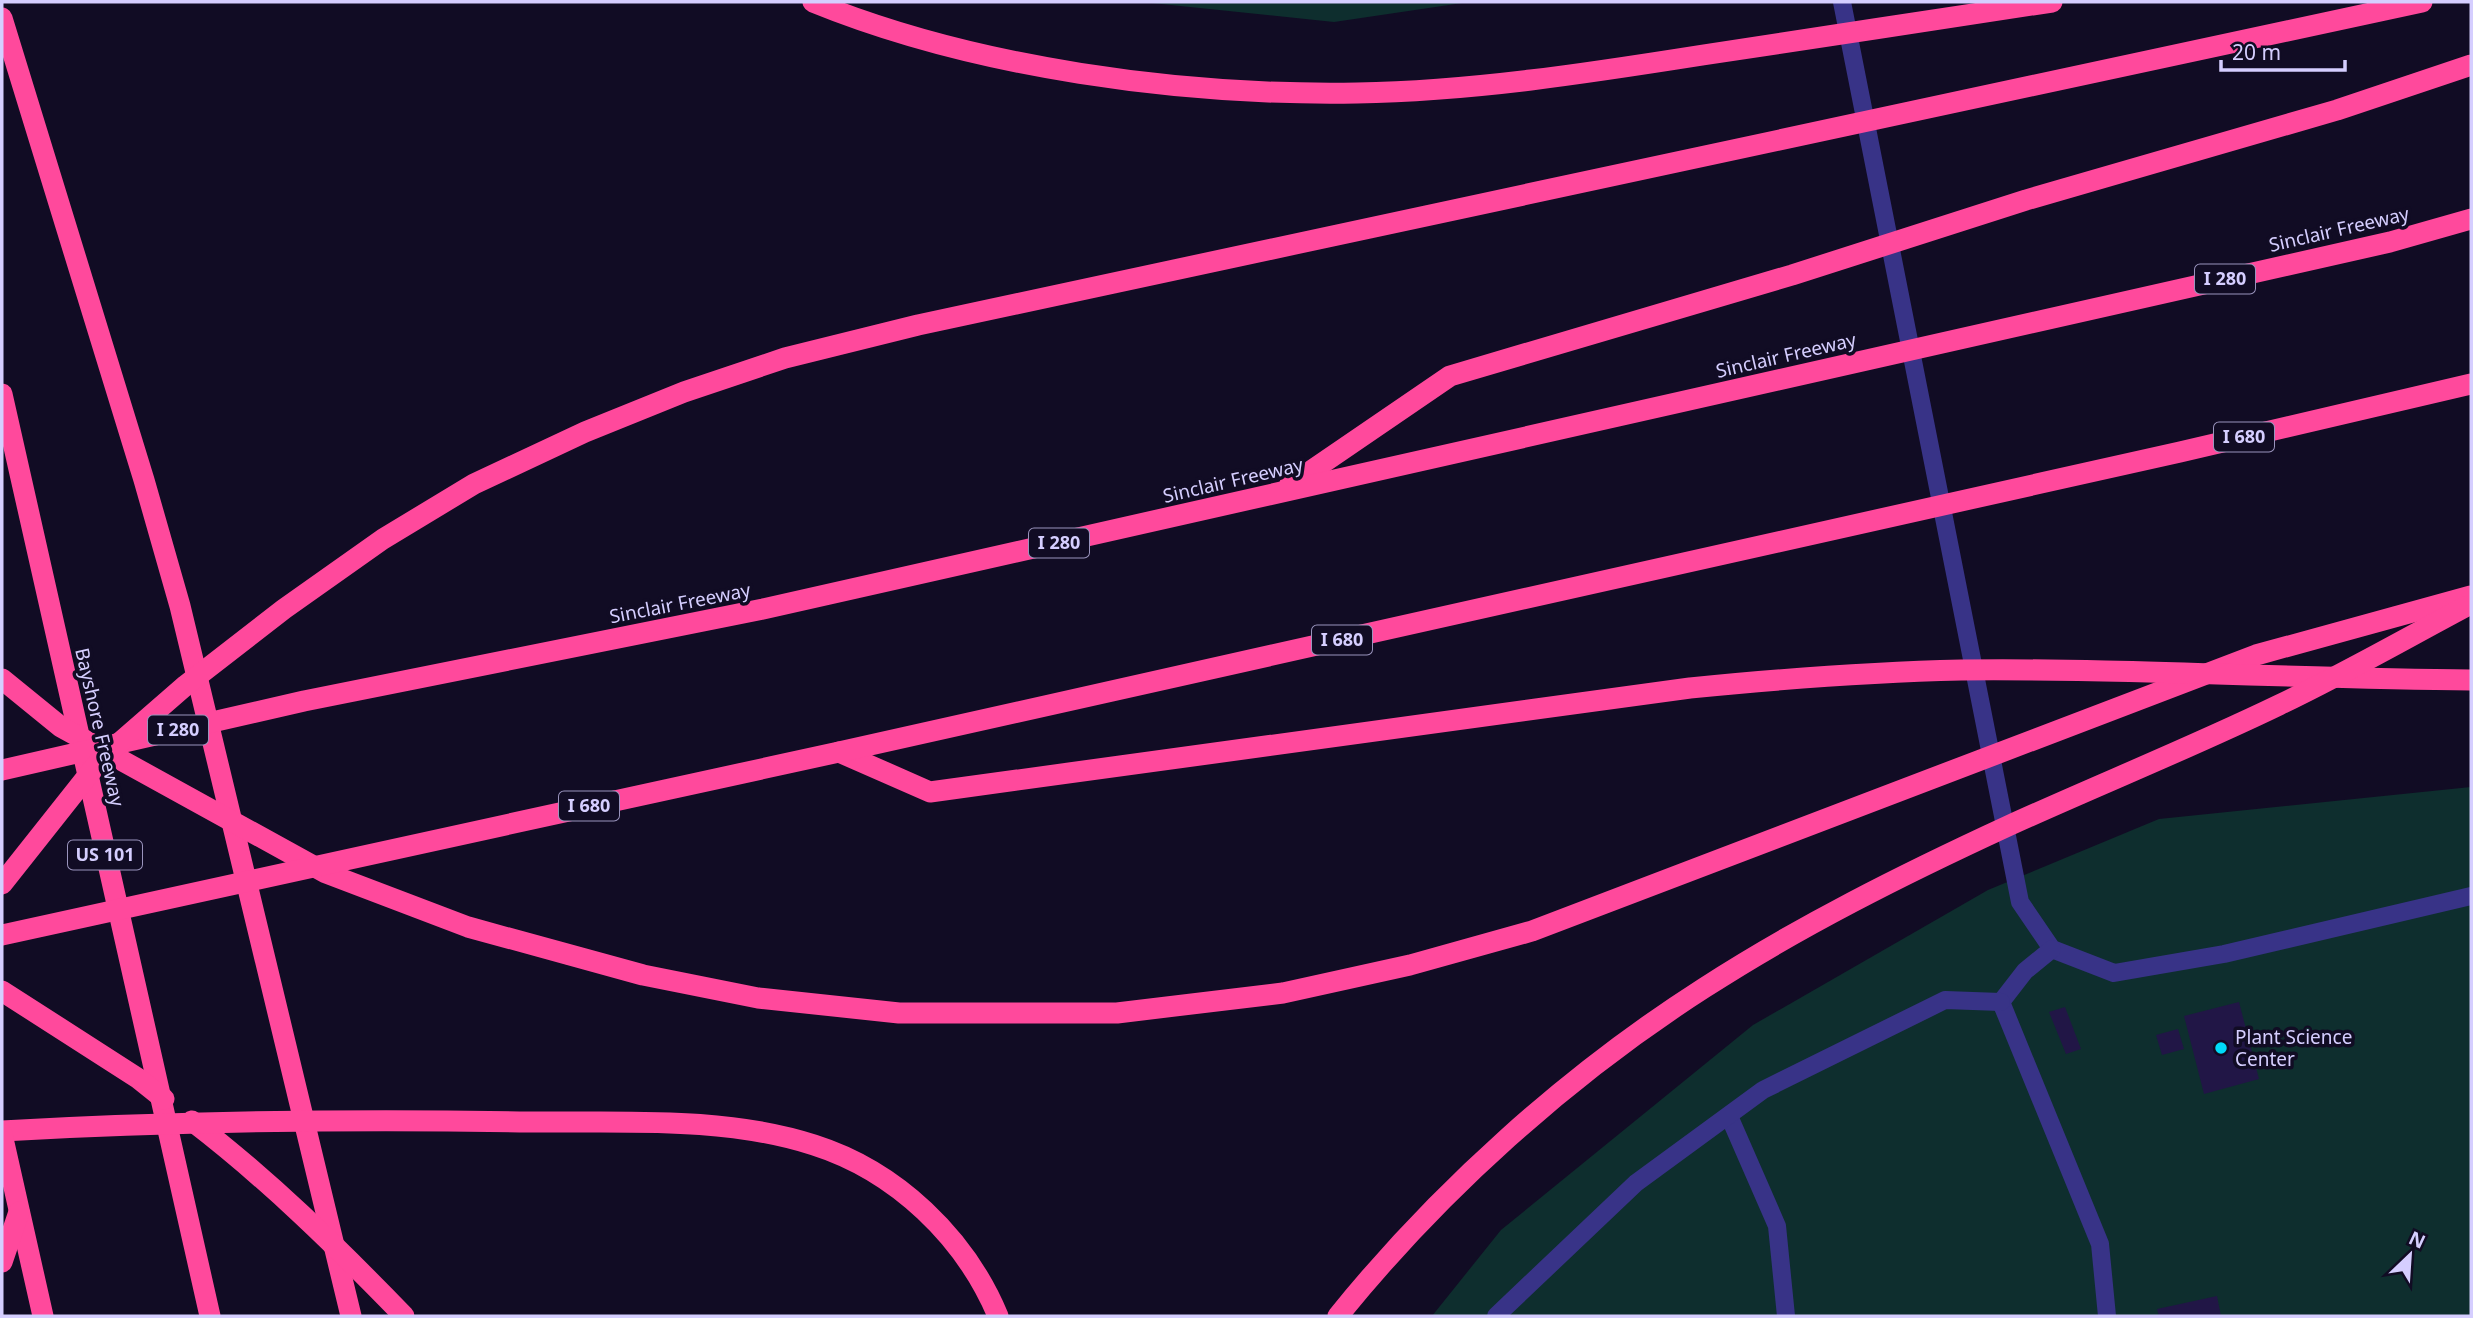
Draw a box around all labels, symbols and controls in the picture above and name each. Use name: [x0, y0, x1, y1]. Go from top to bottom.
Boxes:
scale bar: [2221, 28, 2345, 72]
text: 20 m: [2232, 38, 2281, 66]
street label: Sinclair Freeway: [2266, 200, 2412, 258]
road number: I 280: [2195, 264, 2255, 293]
street label: Sinclair Freeway: [1713, 326, 1859, 384]
road number: I 680: [2214, 422, 2274, 452]
street label: Sinclair Freeway: [1160, 451, 1306, 509]
road number: I 280: [1029, 528, 1089, 558]
street label: Sinclair Freeway: [607, 577, 753, 629]
road number: I 680: [1312, 626, 1372, 654]
street label: Bayshore Freeway: [69, 645, 131, 809]
road number: I 280: [148, 716, 208, 744]
road number: I 680: [559, 792, 619, 820]
road number: US 101: [68, 840, 142, 870]
place label: Plant Science Center: [2235, 1024, 2352, 1072]
marker: Plant Science Center: [2213, 1040, 2229, 1056]
north arrow: [2375, 1220, 2445, 1290]
text: N: [2405, 1225, 2430, 1255]

